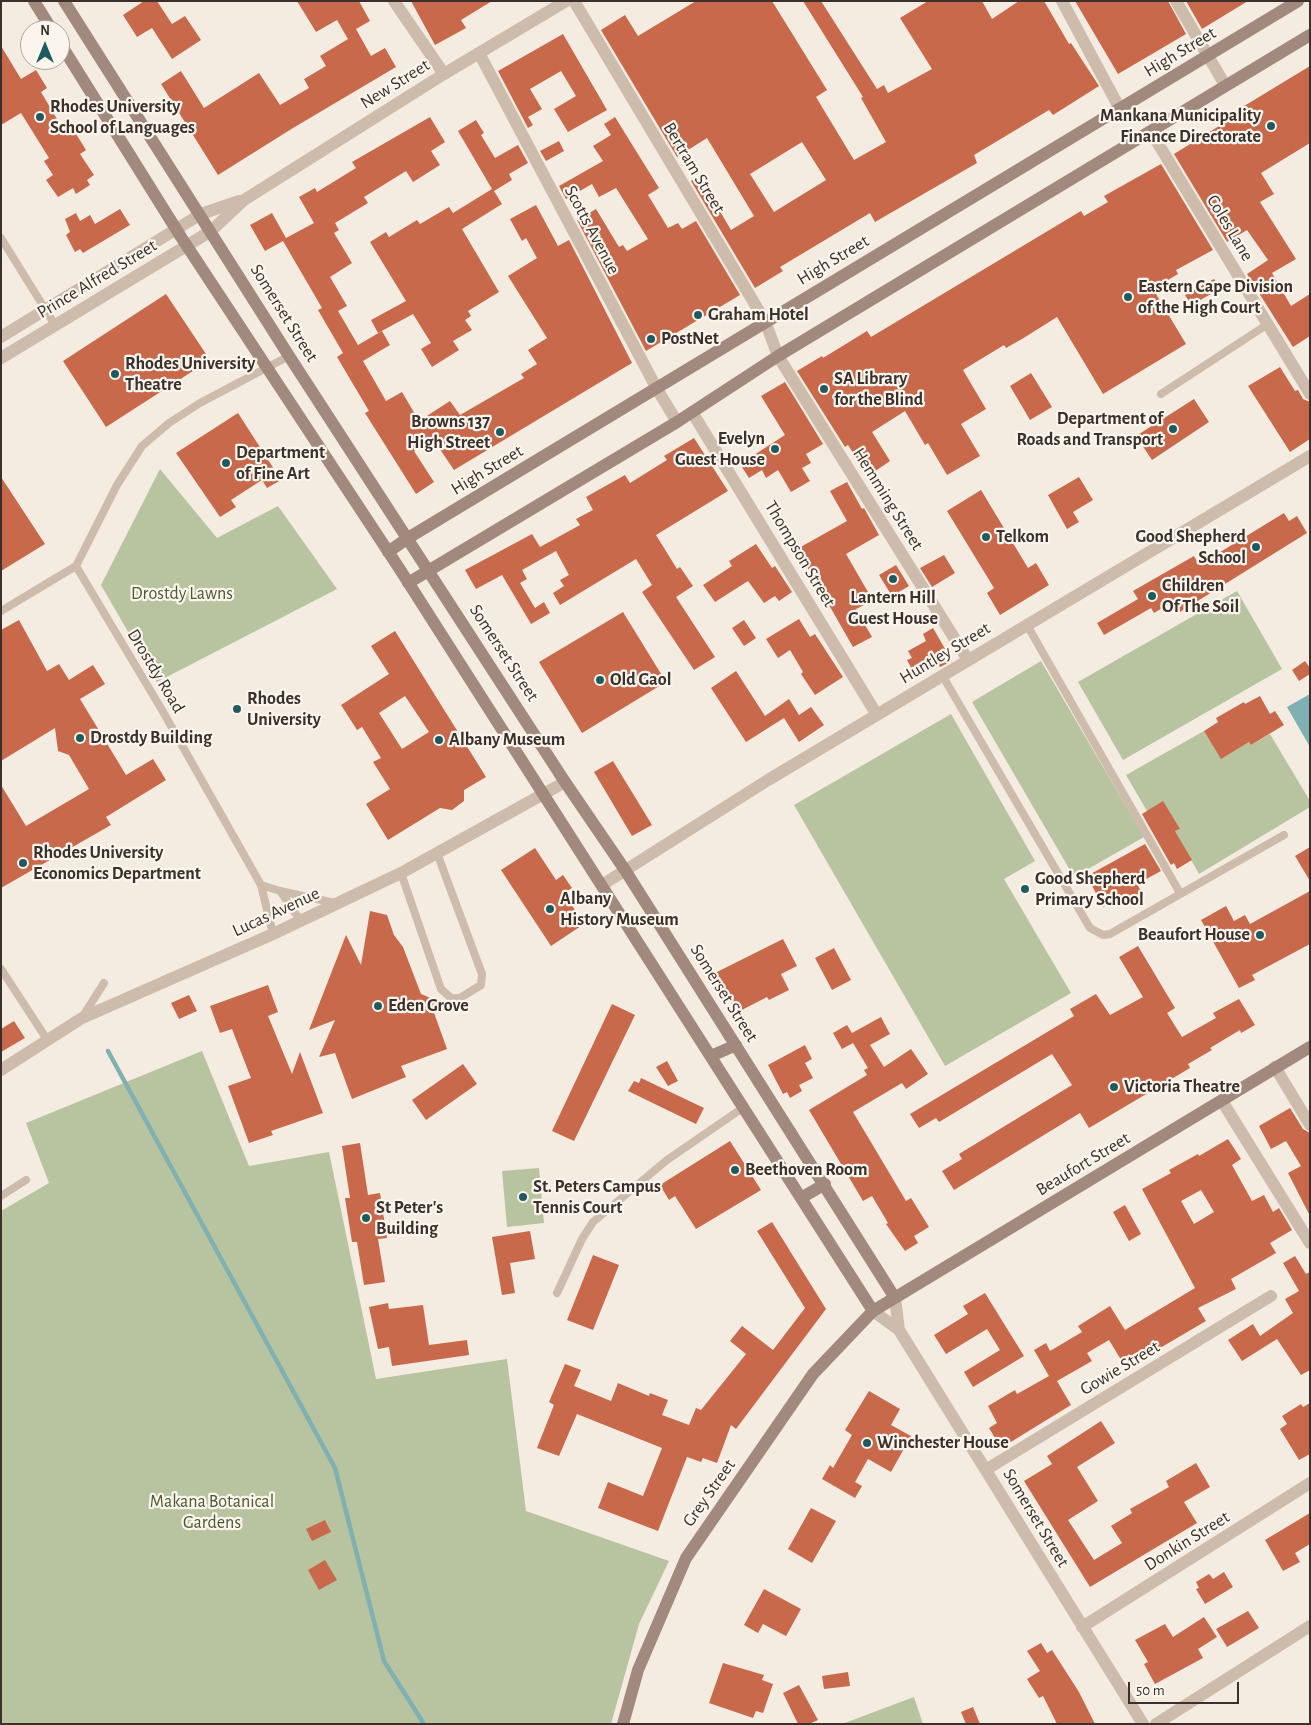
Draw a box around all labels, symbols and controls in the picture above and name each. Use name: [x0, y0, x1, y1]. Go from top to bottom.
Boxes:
north arrow: [20, 20, 70, 70]
street label: High Street: [1140, 22, 1220, 82]
text: N: [40, 24, 50, 38]
street label: New Street: [356, 54, 434, 114]
place label: Rhodes University School of Languages: [50, 96, 195, 138]
place label: Mankana Municipality Finance Directorate: [1100, 105, 1261, 148]
marker: Rhodes University School of Languages: [34, 111, 46, 123]
street label: Bertram Street: [658, 118, 730, 218]
marker: Mankana Municipality Finance Directorate: [1265, 120, 1277, 132]
street label: Scotts Avenue: [560, 182, 624, 278]
street label: Coles Lane: [1202, 191, 1258, 265]
street label: High Street: [793, 230, 873, 290]
street label: Prince Alfred Street: [33, 235, 161, 323]
street label: Somerset Street: [245, 260, 323, 366]
place label: Eastern Cape Division of the High Court: [1138, 276, 1293, 318]
marker: Eastern Cape Division of the High Court: [1122, 291, 1134, 303]
place label: Graham Hotel: [708, 304, 809, 326]
marker: Graham Hotel: [692, 309, 704, 321]
place label: PostNet: [661, 328, 719, 350]
marker: PostNet: [645, 333, 657, 345]
place label: Rhodes University Theatre: [125, 353, 255, 396]
marker: Rhodes University Theatre: [109, 368, 121, 380]
place label: SA Library for the Blind: [834, 368, 923, 410]
marker: SA Library for the Blind: [818, 383, 830, 395]
place label: Department of Roads and Transport: [1016, 408, 1163, 450]
place label: Browns 137 High Street: [407, 411, 490, 454]
marker: Department of Roads and Transport: [1167, 423, 1179, 435]
marker: Browns 137 High Street: [494, 426, 506, 438]
place label: Evelyn Guest House: [675, 428, 765, 470]
street label: High Street: [447, 440, 527, 500]
place label: Department of Fine Art: [236, 442, 325, 484]
marker: Evelyn Guest House: [769, 443, 781, 455]
street label: Hemming Street: [848, 444, 928, 554]
marker: Department of Fine Art: [220, 457, 232, 469]
street label: Thompson Street: [760, 497, 840, 611]
place label: Telkom: [996, 526, 1049, 548]
place label: Good Shepherd School: [1135, 526, 1246, 568]
marker: Telkom: [980, 531, 992, 543]
marker: Good Shepherd School: [1250, 541, 1262, 553]
marker: Lantern Hill Guest House: [887, 573, 899, 585]
place label: Children Of The Soil: [1162, 575, 1239, 618]
park label: Drostdy Lawns: [131, 583, 233, 605]
place label: Lantern Hill Guest House: [848, 587, 938, 630]
marker: Children Of The Soil: [1146, 590, 1158, 602]
street label: Somerset Street: [465, 600, 543, 706]
street label: Huntley Street: [896, 617, 994, 689]
street label: Drostdy Road: [122, 625, 190, 717]
place label: Old Gaol: [610, 669, 671, 691]
marker: Old Gaol: [594, 674, 606, 686]
place label: Rhodes University: [247, 688, 321, 731]
marker: Rhodes University: [231, 703, 243, 715]
place label: Drostdy Building: [90, 727, 212, 749]
place label: Albany Museum: [449, 729, 565, 751]
marker: Drostdy Building: [74, 732, 86, 744]
marker: Albany Museum: [433, 734, 445, 746]
place label: Rhodes University Economics Department: [33, 842, 201, 884]
marker: Rhodes University Economics Department: [17, 857, 29, 869]
place label: Good Shepherd Primary School: [1035, 868, 1146, 911]
street label: Lucas Avenue: [229, 882, 323, 942]
marker: Good Shepherd Primary School: [1019, 883, 1031, 895]
place label: Albany History Museum: [560, 888, 679, 931]
marker: Albany History Museum: [544, 903, 556, 915]
place label: Beaufort House: [1138, 924, 1250, 946]
marker: Beaufort House: [1254, 929, 1266, 941]
street label: Somerset Street: [685, 940, 763, 1046]
place label: Eden Grove: [388, 995, 469, 1017]
marker: Eden Grove: [372, 1000, 384, 1012]
place label: Victoria Theatre: [1124, 1076, 1240, 1098]
marker: Victoria Theatre: [1108, 1081, 1120, 1093]
street label: Beaufort Street: [1032, 1128, 1134, 1200]
place label: Beethoven Room: [745, 1159, 867, 1181]
marker: Beethoven Room: [729, 1164, 741, 1176]
place label: St. Peters Campus Tennis Court: [533, 1176, 661, 1218]
marker: St. Peters Campus Tennis Court: [517, 1191, 529, 1203]
place label: St Peter's Building: [376, 1197, 443, 1240]
marker: St Peter's Building: [360, 1212, 372, 1224]
street label: Gowie Street: [1076, 1336, 1164, 1400]
place label: Winchester House: [877, 1432, 1009, 1454]
marker: Winchester House: [861, 1437, 873, 1449]
street label: Grey Street: [678, 1455, 740, 1531]
street label: Somerset Street: [998, 1465, 1074, 1571]
park label: Makana Botanical Gardens: [150, 1491, 274, 1534]
street label: Donkin Street: [1140, 1506, 1234, 1576]
scale bar: [1131, 1672, 1242, 1704]
text: 50 m: [1136, 1683, 1165, 1698]

